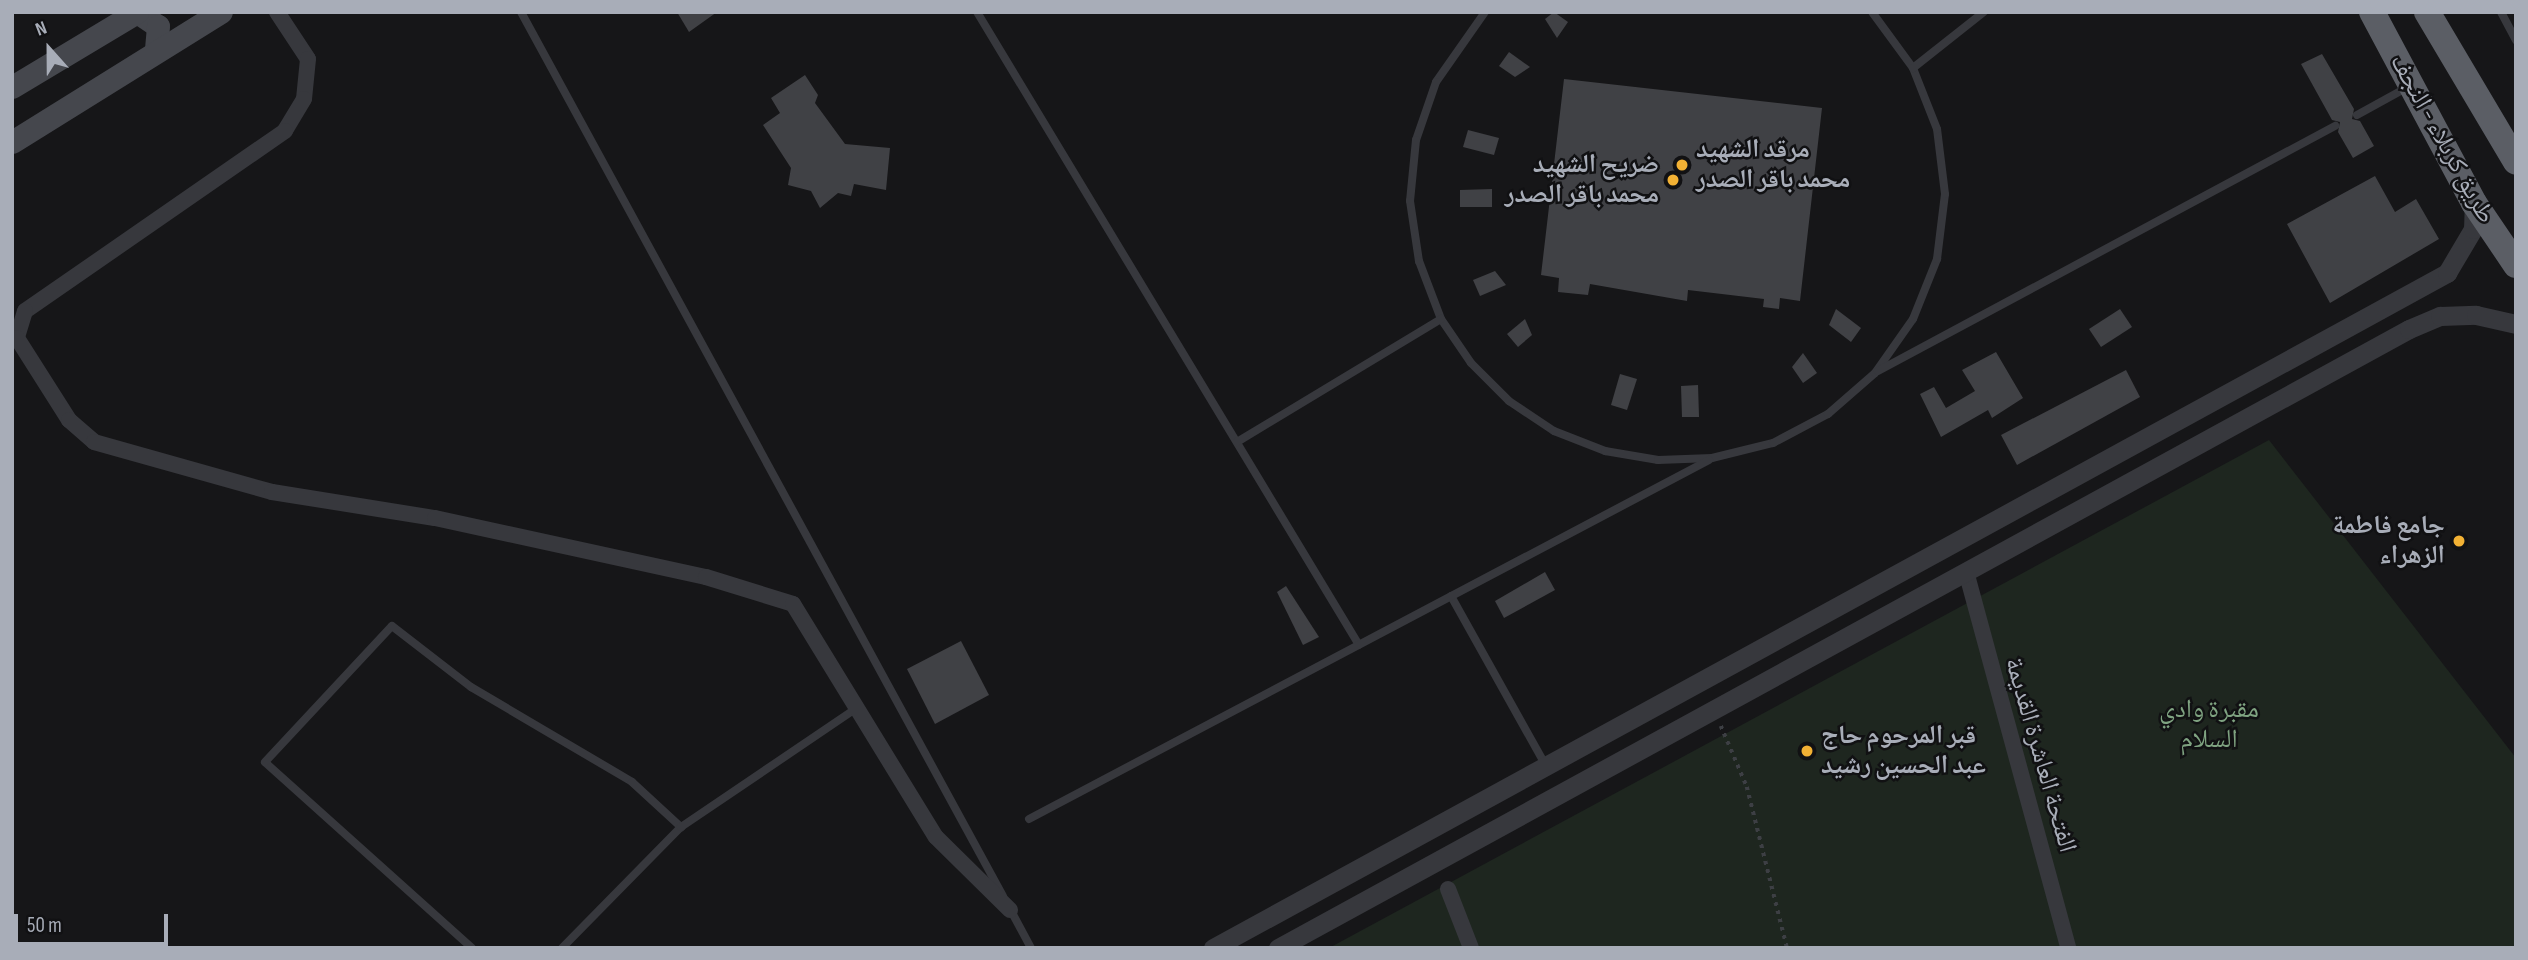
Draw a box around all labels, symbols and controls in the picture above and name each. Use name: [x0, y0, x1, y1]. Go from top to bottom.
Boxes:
north arrow: [14, 14, 84, 84]
text: N: [32, 16, 50, 41]
street label: طريق کربلاء - النجف: [2383, 49, 2501, 229]
place label: مرقد الشهيد محمد باقر الصدر: [1696, 134, 1850, 196]
place label: ضريح الشهيد محمد باقر الصدر: [1505, 149, 1659, 210]
marker: مرقد الشهيد محمد باقر الصدر: [1674, 157, 1690, 173]
marker: ضريح الشهيد محمد باقر الصدر: [1665, 172, 1681, 188]
place label: جامع فاطمة الزهراء: [2332, 510, 2445, 572]
marker: جامع فاطمة الزهراء: [2451, 533, 2467, 549]
street label: الفتحة العاشرة القديمة: [1997, 654, 2083, 856]
park label: مقبرة وادي السلام: [2159, 694, 2259, 756]
place label: قبر المرحوم حاج عبد الحسين رشيد: [1821, 720, 1986, 782]
marker: قبر المرحوم حاج عبد الحسين رشيد: [1799, 743, 1815, 759]
scale bar: [18, 900, 172, 944]
text: 50 m: [27, 913, 62, 938]

